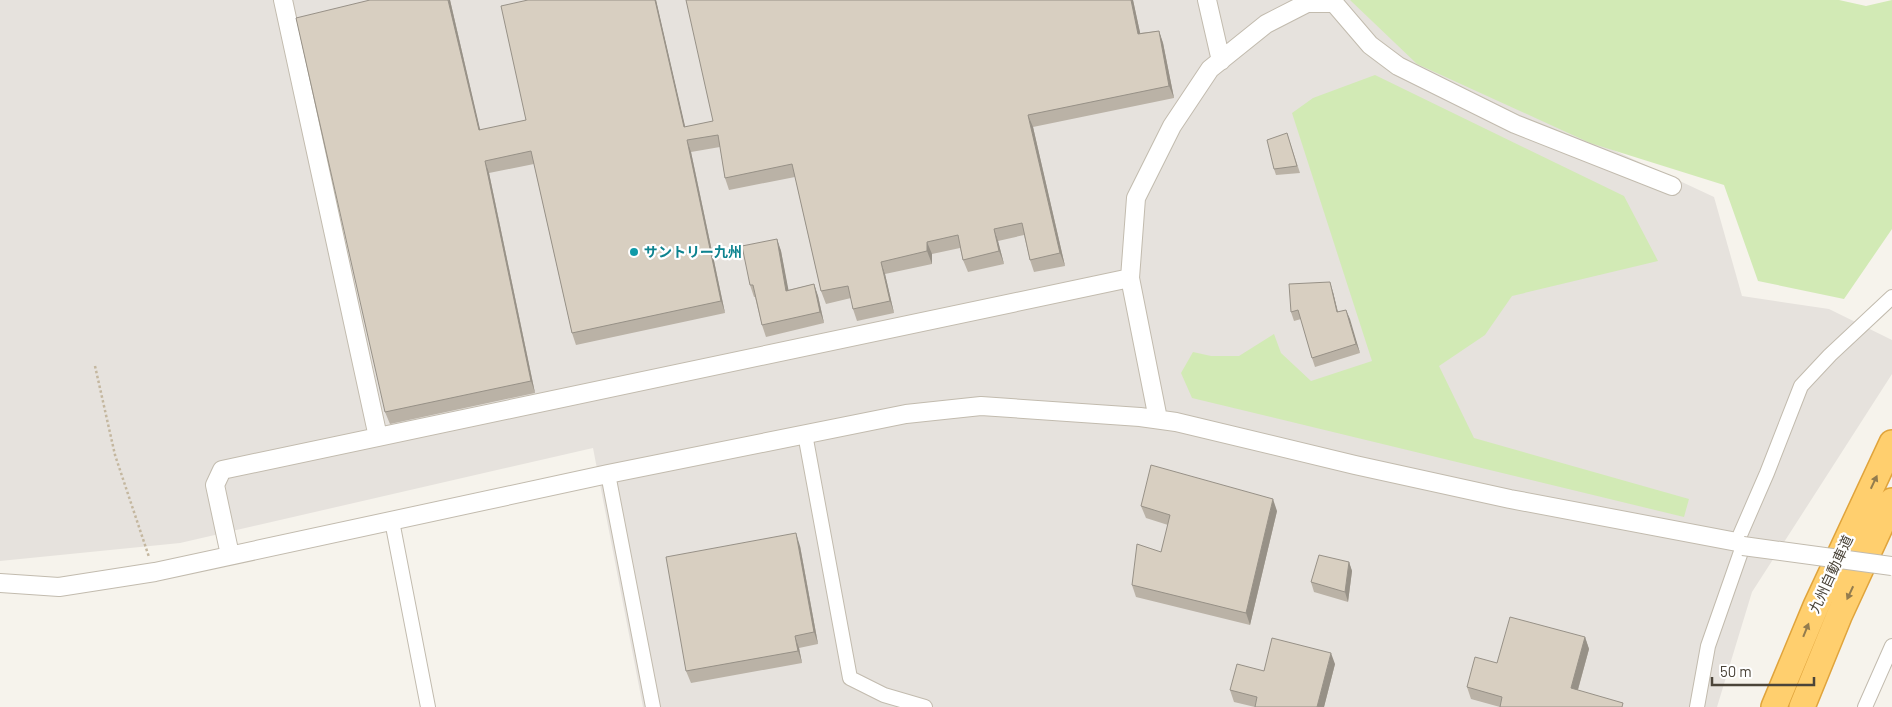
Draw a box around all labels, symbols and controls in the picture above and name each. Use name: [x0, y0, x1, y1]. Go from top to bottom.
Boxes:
place label: サントリー九州: [644, 243, 742, 260]
marker: サントリー九州: [628, 246, 640, 258]
one-way arrow: [1870, 475, 1878, 489]
street label: 九州自動車道: [1805, 532, 1856, 615]
one-way arrow: [1845, 586, 1853, 600]
one-way arrow: [1803, 622, 1810, 637]
scale bar: [1712, 654, 1814, 686]
text: 50 m: [1720, 662, 1752, 680]

